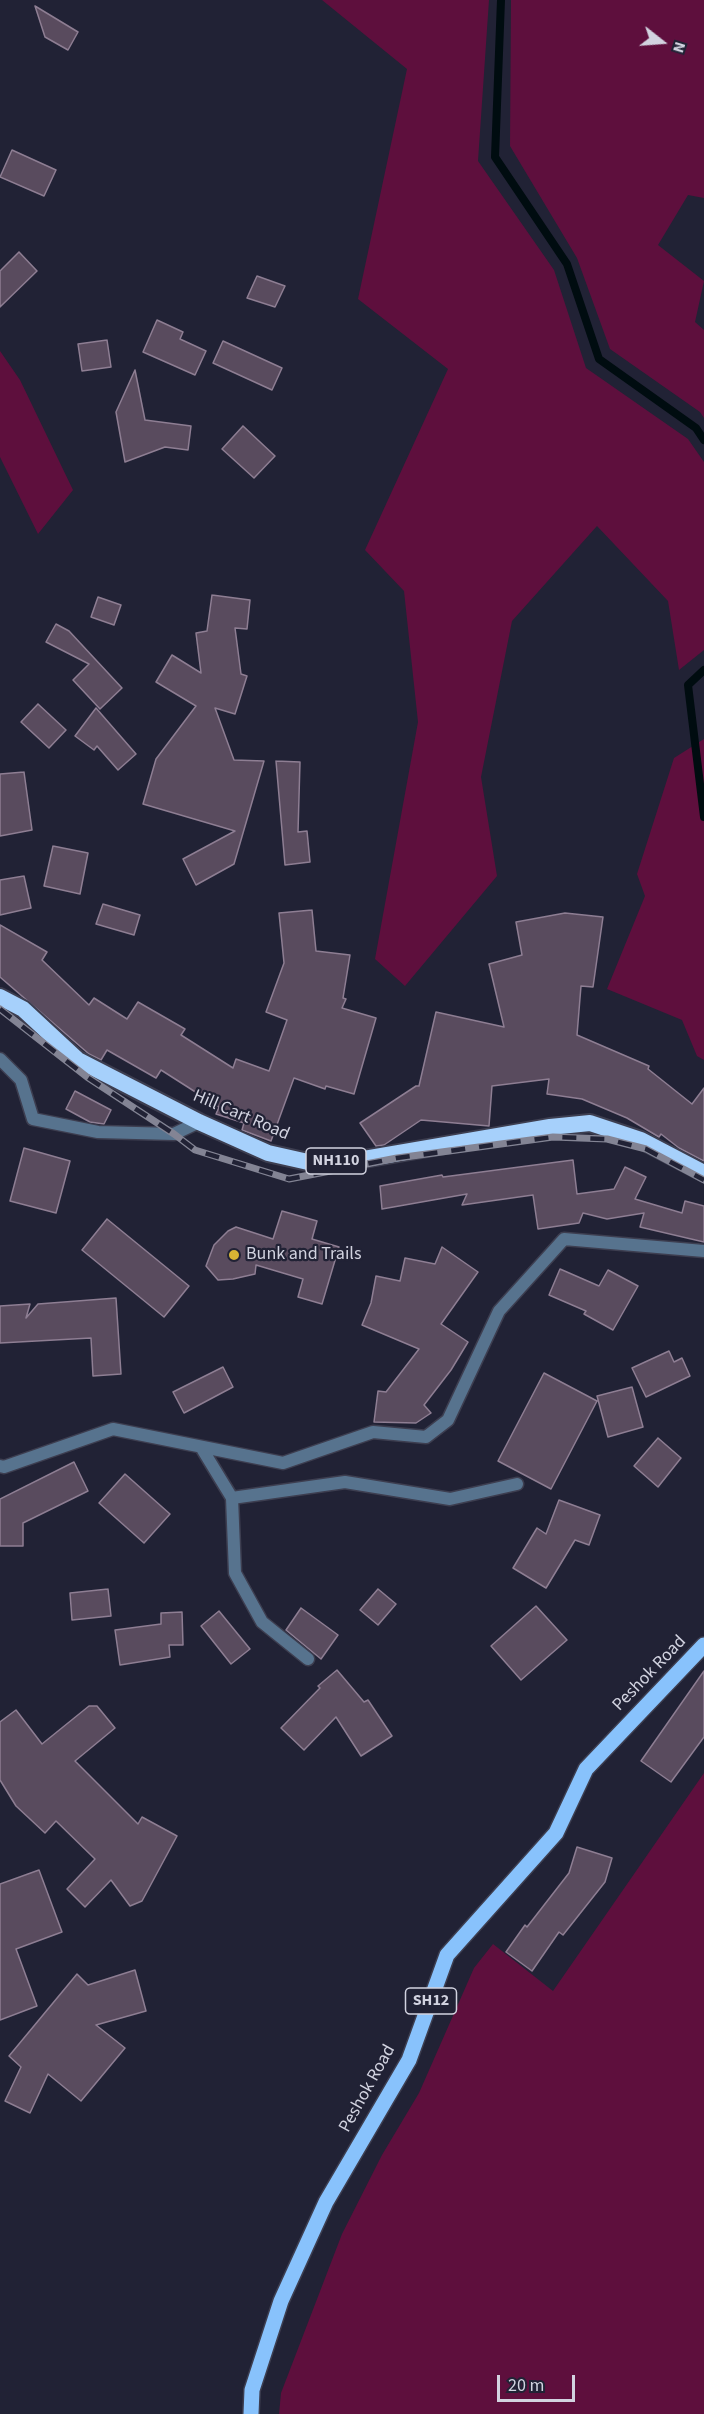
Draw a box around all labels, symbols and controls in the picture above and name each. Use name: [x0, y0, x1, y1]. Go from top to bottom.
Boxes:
north arrow: [632, 12, 692, 72]
text: N: [667, 39, 691, 56]
street label: Hill Cart Road: [189, 1086, 293, 1146]
road number: NH110: [306, 1148, 366, 1174]
place label: Bunk and Trails: [246, 1244, 362, 1266]
marker: Bunk and Trails: [227, 1248, 241, 1262]
street label: Peshok Road: [609, 1632, 691, 1716]
road number: SH12: [406, 1988, 456, 2014]
street label: Peshok Road: [335, 2041, 401, 2137]
scale bar: [500, 2363, 578, 2401]
text: 20 m: [508, 2373, 544, 2398]

